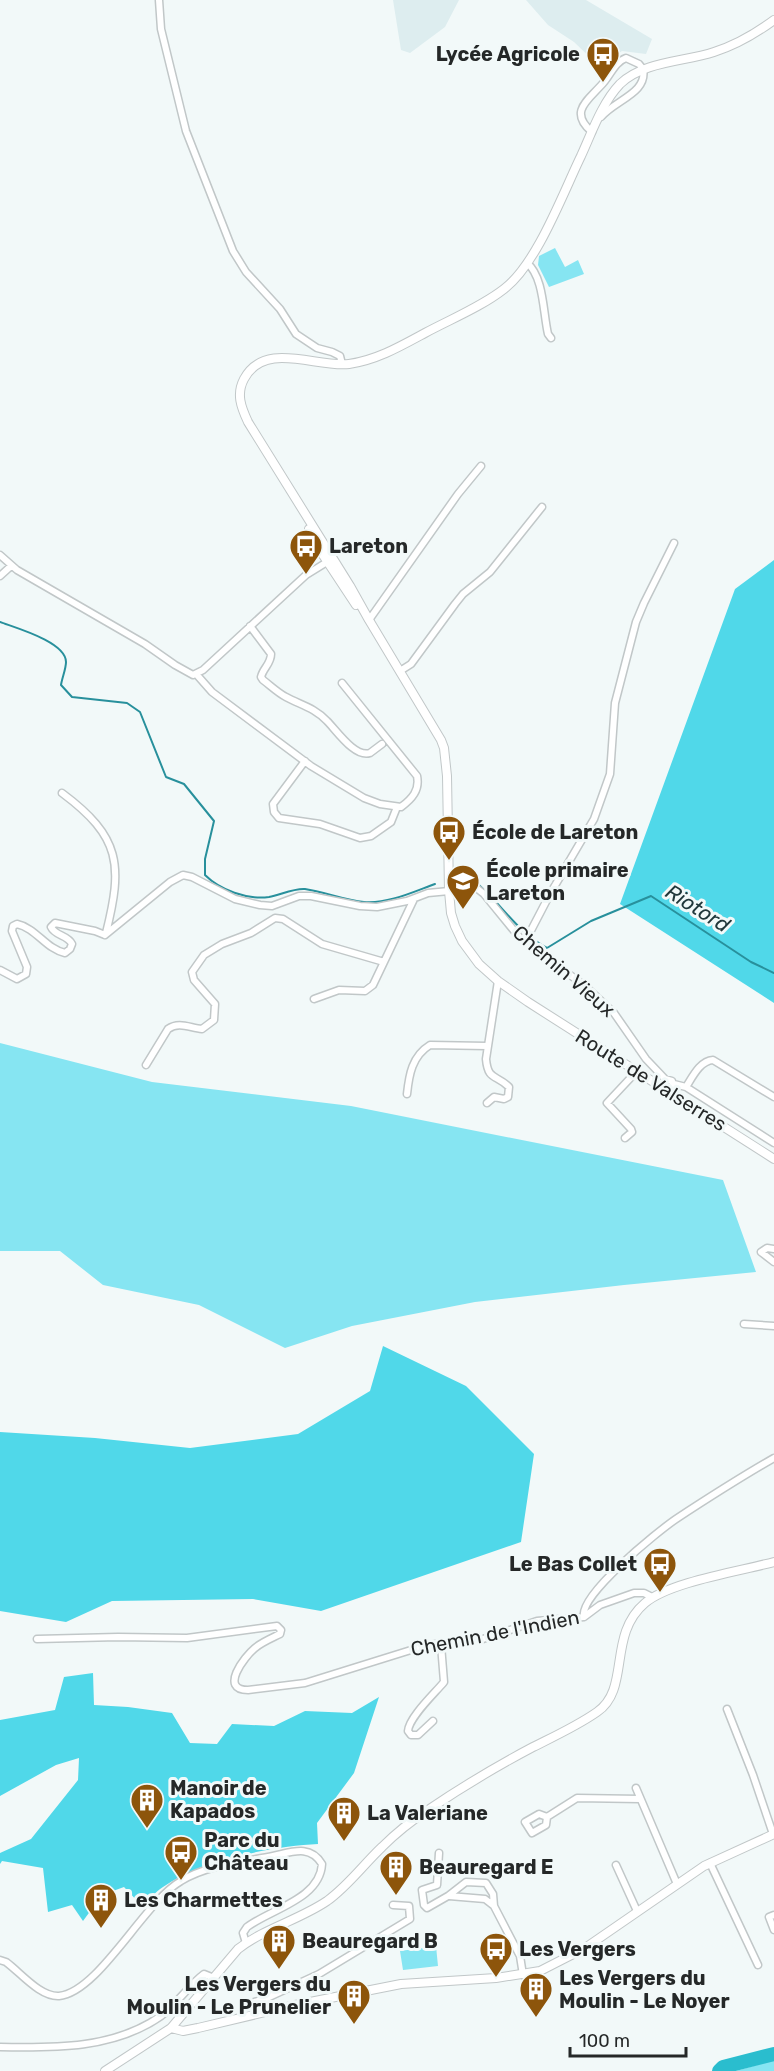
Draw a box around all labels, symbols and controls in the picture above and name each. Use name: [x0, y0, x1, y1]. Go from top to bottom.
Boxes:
bus stop icon: Lycée Agricole: [585, 36, 621, 83]
place label: Lycée Agricole: [436, 42, 580, 66]
bus stop icon: Lareton: [288, 528, 324, 575]
place label: Lareton: [329, 534, 408, 558]
bus stop icon: École de Lareton: [431, 814, 467, 861]
place label: École de Lareton: [472, 820, 638, 844]
place label: École primaire Lareton: [486, 858, 629, 905]
school or university icon: École primaire Lareton: [445, 863, 481, 910]
water label: Riotord: [661, 879, 735, 938]
street label: Chemin Vieux: [508, 920, 620, 1022]
street label: Route de Valserres: [571, 1024, 731, 1136]
bus stop icon: Le Bas Collet: [642, 1546, 678, 1593]
place label: Le Bas Collet: [509, 1552, 637, 1576]
street label: Chemin de l'Indien: [409, 1605, 581, 1661]
place label: Manoir de Kapados: [170, 1776, 267, 1823]
building icon: Manoir de Kapados: [129, 1782, 165, 1829]
building icon: La Valeriane: [326, 1795, 362, 1842]
place label: La Valeriane: [367, 1801, 488, 1825]
place label: Parc du Château: [204, 1828, 289, 1875]
bus stop icon: Parc du Château: [163, 1834, 199, 1881]
building icon: Beauregard E: [378, 1849, 414, 1896]
place label: Beauregard E: [419, 1855, 554, 1879]
building icon: Les Charmettes: [83, 1882, 119, 1929]
place label: Les Charmettes: [124, 1888, 283, 1912]
building icon: Beauregard B: [261, 1923, 297, 1970]
place label: Beauregard B: [302, 1929, 438, 1953]
bus stop icon: Les Vergers: [478, 1931, 514, 1978]
place label: Les Vergers: [519, 1937, 636, 1961]
place label: Les Vergers du Moulin - Le Noyer: [559, 1966, 730, 2013]
building icon: Les Vergers du Moulin - Le Noyer: [518, 1971, 554, 2018]
place label: Les Vergers du Moulin - Le Prunelier: [126, 1972, 331, 2019]
building icon: Les Vergers du Moulin - Le Prunelier: [336, 1978, 372, 2025]
scale bar: [570, 2020, 686, 2058]
text: 100 m: [579, 2030, 630, 2052]

